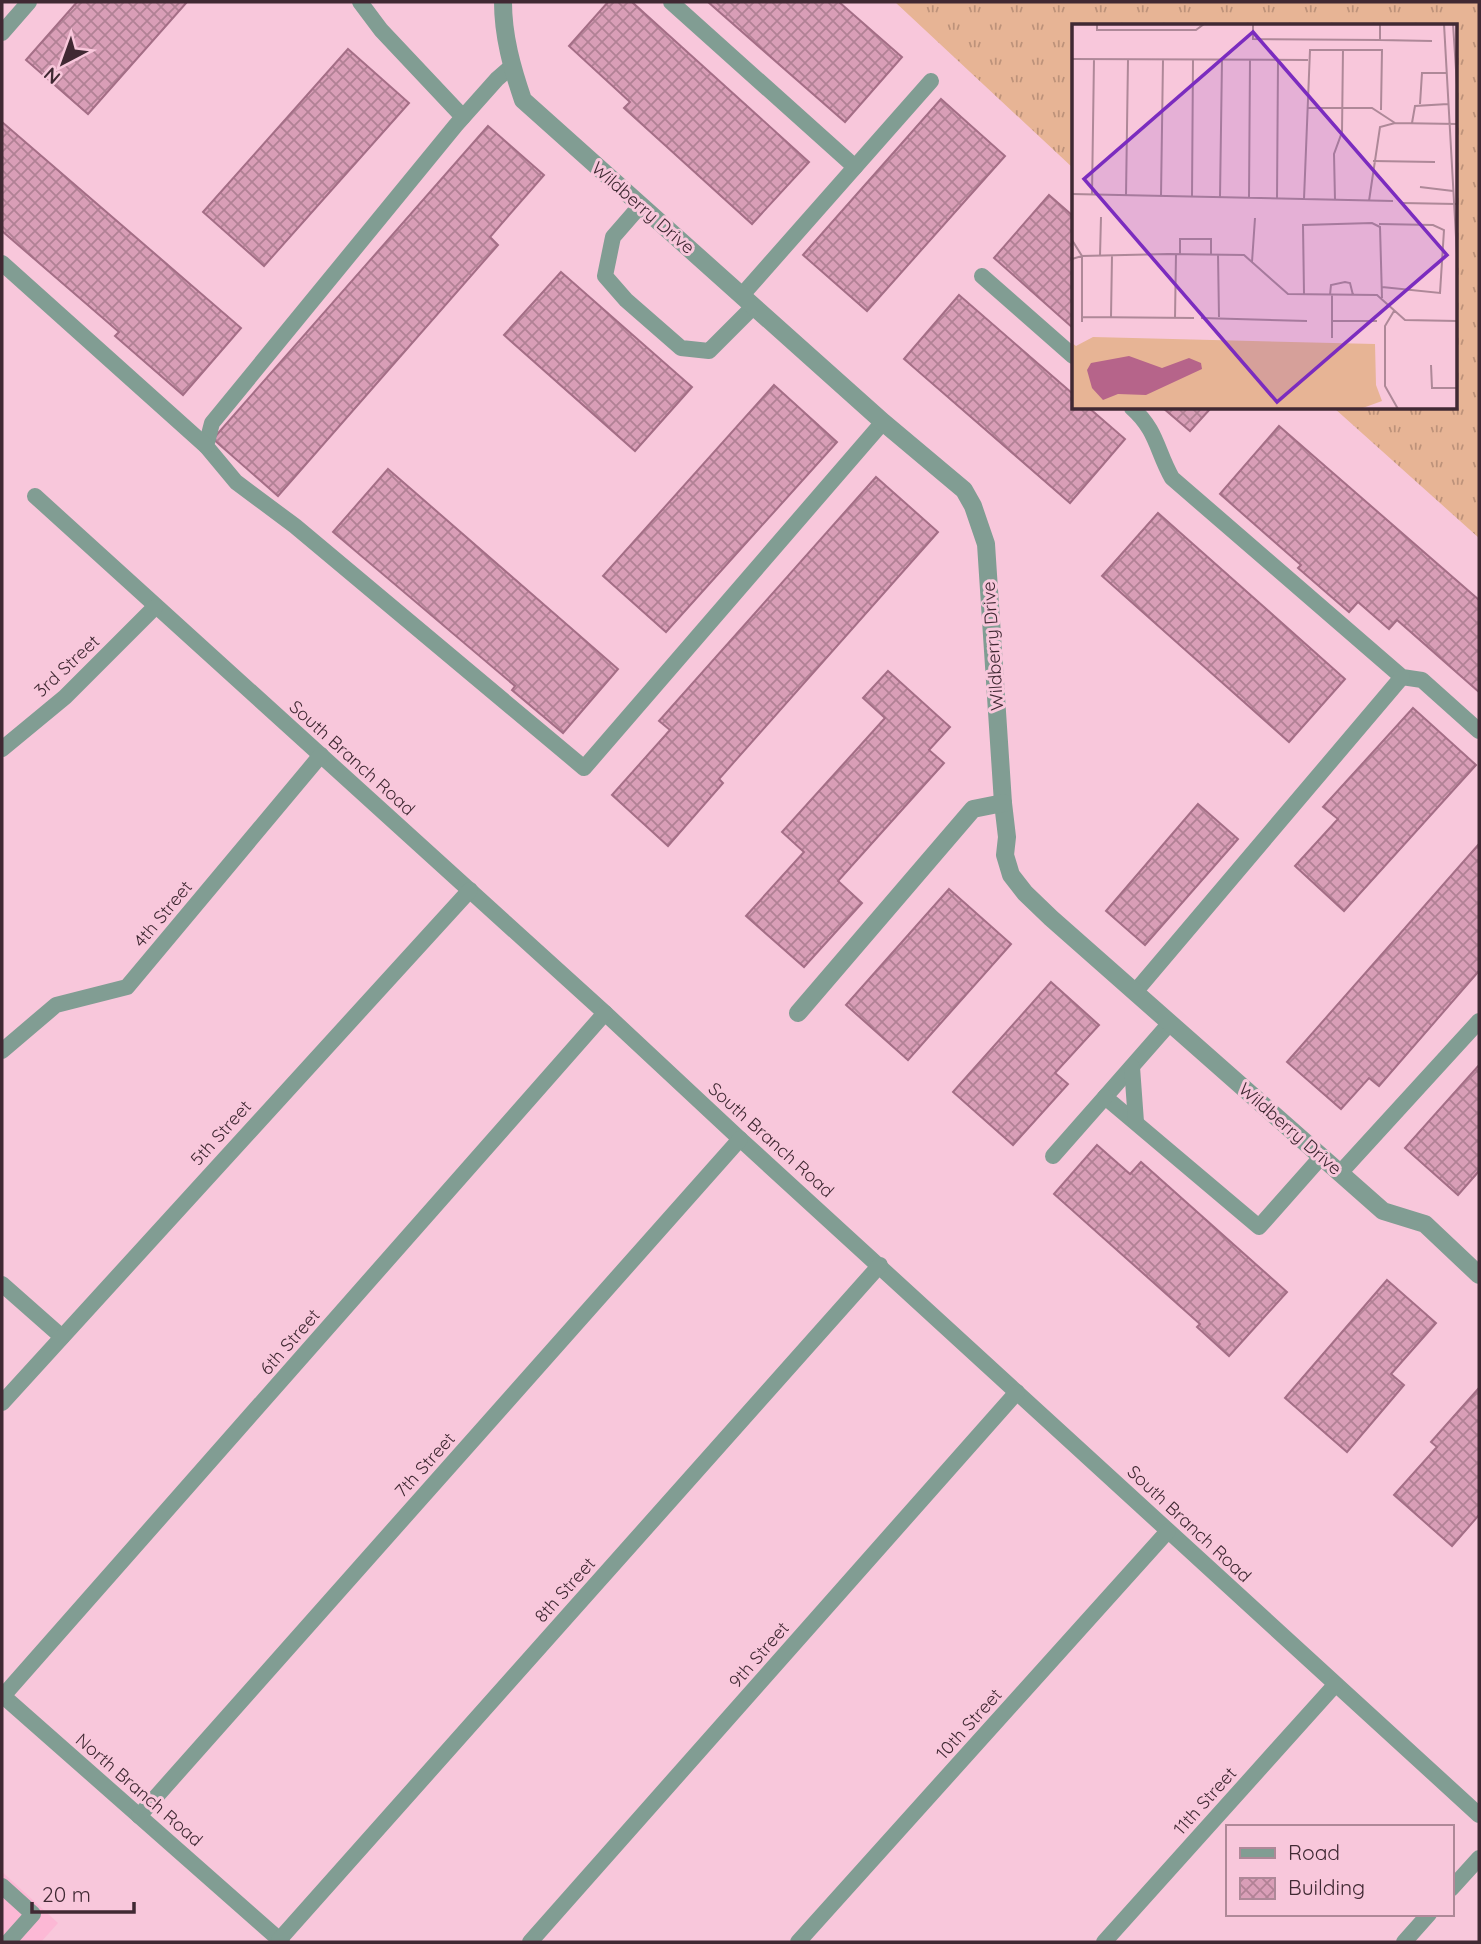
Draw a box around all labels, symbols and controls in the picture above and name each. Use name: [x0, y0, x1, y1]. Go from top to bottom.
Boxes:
inset map: [1072, 24, 1456, 410]
north arrow: [28, 28, 98, 98]
text: N: [39, 62, 65, 89]
street label: Wildberry Drive: [587, 156, 700, 259]
street label: Wildberry Drive: [977, 581, 1008, 711]
street label: 3rd Street: [29, 630, 104, 702]
street label: South Branch Road: [285, 695, 420, 820]
street label: 4th Street: [128, 876, 197, 952]
street label: South Branch Road: [704, 1077, 839, 1202]
street label: Wildberry Drive: [1234, 1077, 1347, 1180]
street label: 5th Street: [185, 1095, 256, 1170]
street label: 6th Street: [255, 1304, 325, 1379]
street label: 7th Street: [389, 1427, 460, 1502]
street label: South Branch Road: [1122, 1460, 1256, 1587]
street label: 8th Street: [529, 1552, 600, 1627]
street label: 9th Street: [724, 1617, 794, 1693]
street label: 10th Street: [931, 1683, 1007, 1764]
street label: North Branch Road: [71, 1728, 208, 1851]
street label: 11th Street: [1168, 1762, 1241, 1839]
legend: [1226, 1825, 1453, 1916]
text: Road: [1288, 1839, 1340, 1865]
scale bar: [32, 1870, 133, 1914]
text: Building: [1288, 1874, 1365, 1900]
text: 20 m: [42, 1881, 91, 1907]

